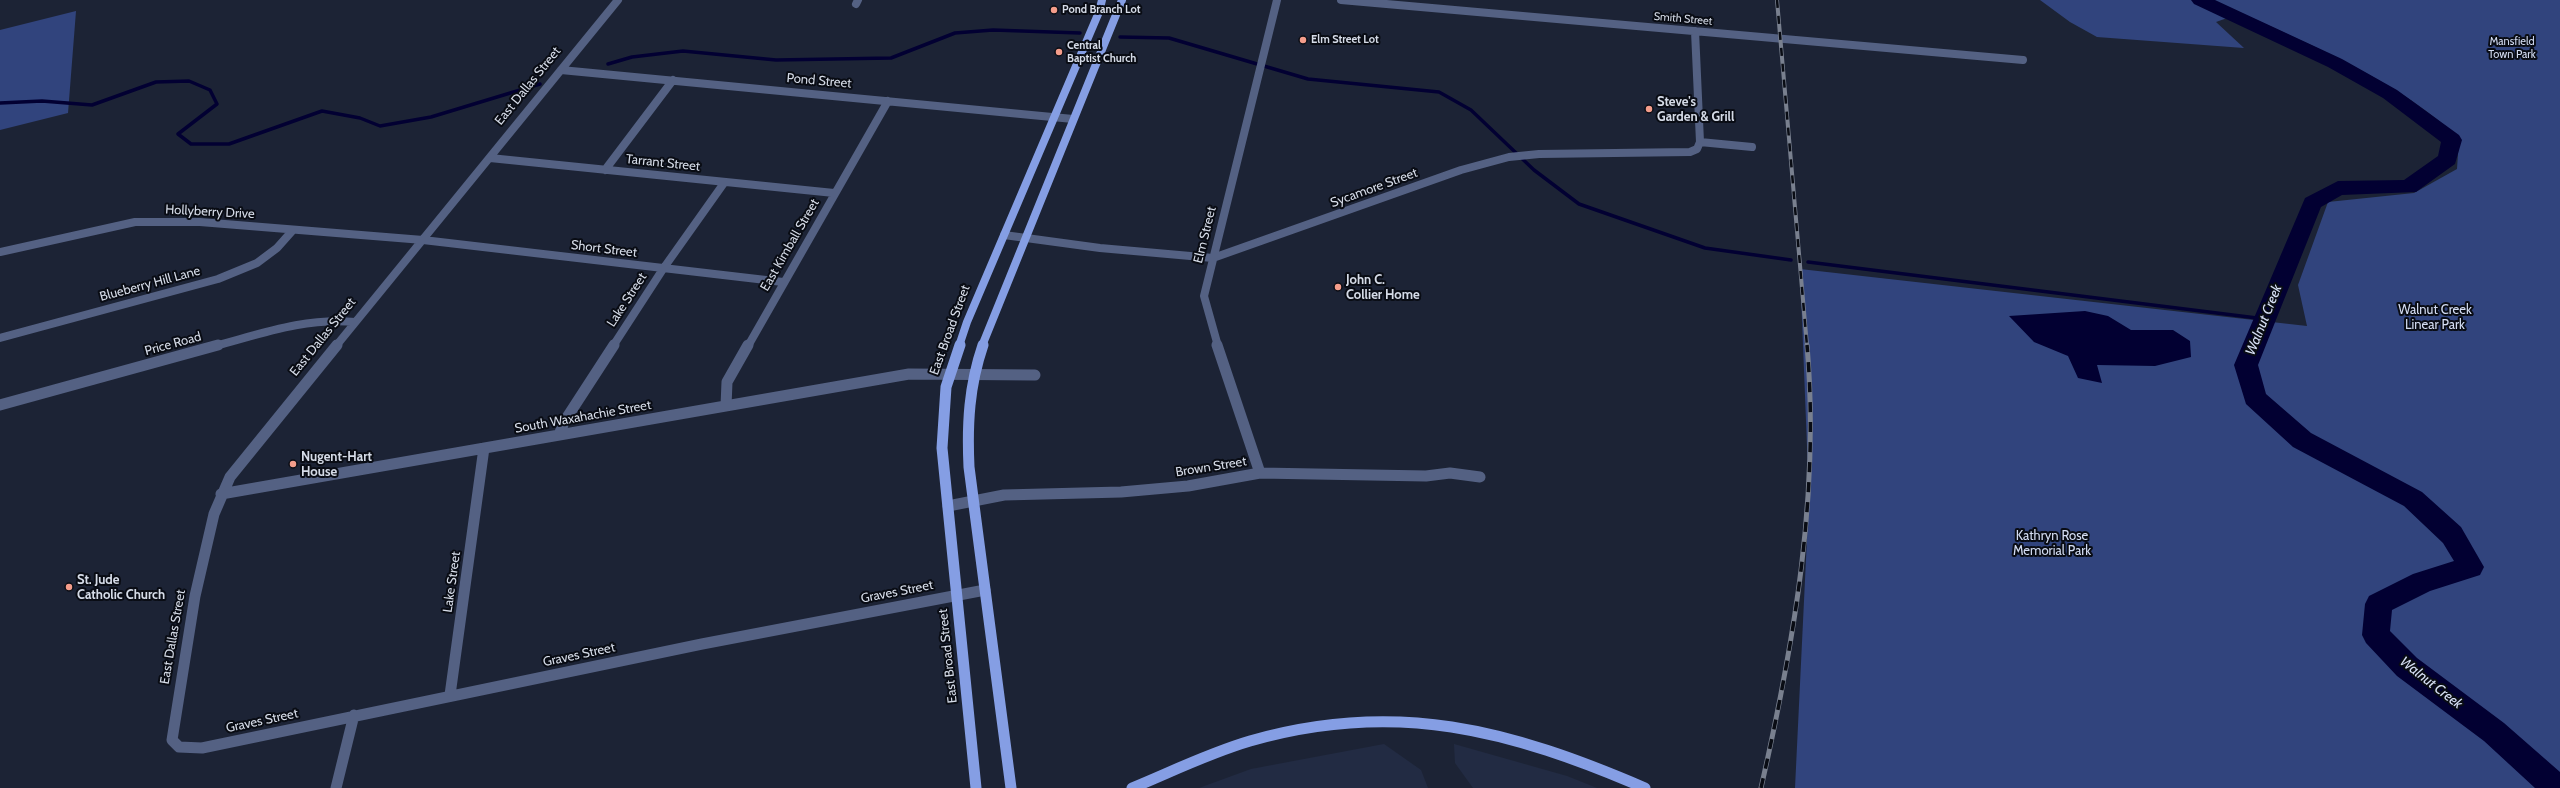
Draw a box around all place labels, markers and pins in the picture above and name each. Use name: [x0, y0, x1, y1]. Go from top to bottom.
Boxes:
place label: Pond Branch Lot: [1062, 3, 1140, 17]
marker: Pond Branch Lot: [1049, 5, 1059, 15]
place label: Elm Street Lot: [1311, 33, 1379, 47]
marker: Elm Street Lot: [1298, 35, 1308, 45]
place label: Central Baptist Church: [1067, 39, 1136, 65]
marker: Central Baptist Church: [1054, 47, 1064, 57]
place label: Steve's Garden & Grill: [1657, 94, 1734, 125]
marker: Steve's Garden & Grill: [1644, 104, 1654, 114]
place label: John C. Collier Home: [1346, 272, 1420, 303]
marker: John C. Collier Home: [1333, 282, 1343, 292]
place label: Nugent-Hart House: [301, 449, 372, 480]
marker: Nugent-Hart House: [288, 459, 298, 469]
place label: St. Jude Catholic Church: [77, 572, 165, 603]
marker: St. Jude Catholic Church: [64, 582, 74, 592]

